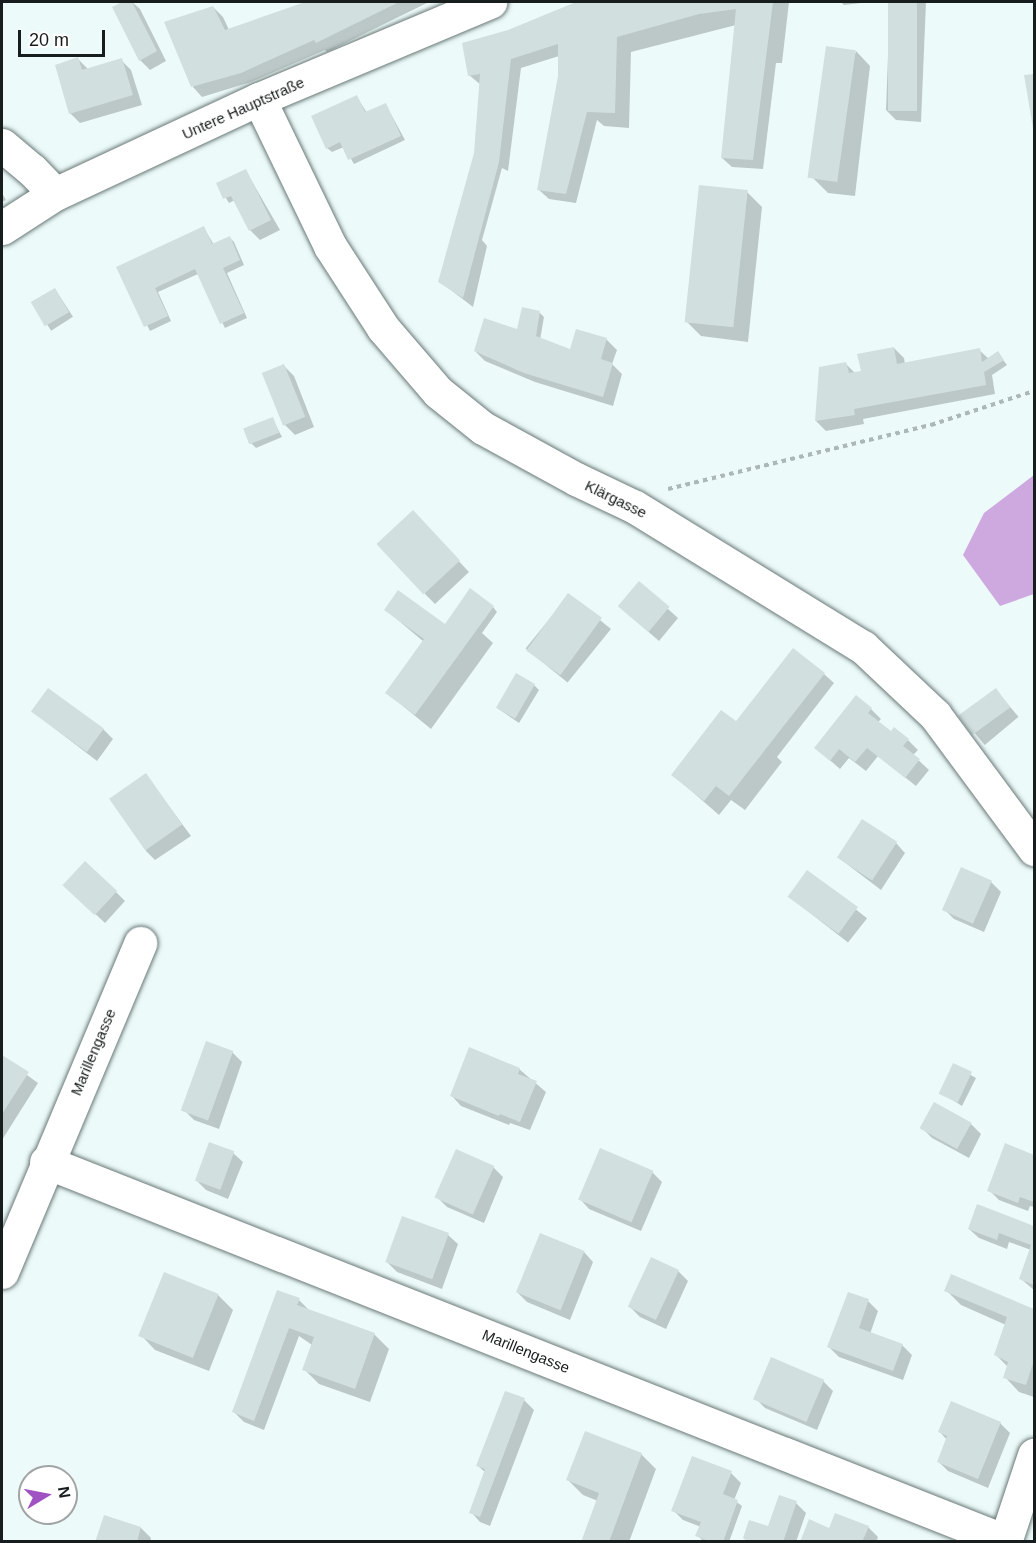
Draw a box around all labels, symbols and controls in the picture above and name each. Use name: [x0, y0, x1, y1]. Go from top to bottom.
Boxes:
scale bar: [21, 18, 108, 56]
text: 20 m: [29, 30, 69, 50]
street label: Untere Hauptstraße: [179, 73, 307, 143]
street label: Klärgasse: [582, 476, 650, 522]
street label: Marillengasse: [67, 1006, 119, 1098]
street label: Marillengasse: [480, 1325, 572, 1377]
north arrow: [18, 1465, 78, 1525]
text: N: [55, 1485, 74, 1499]

